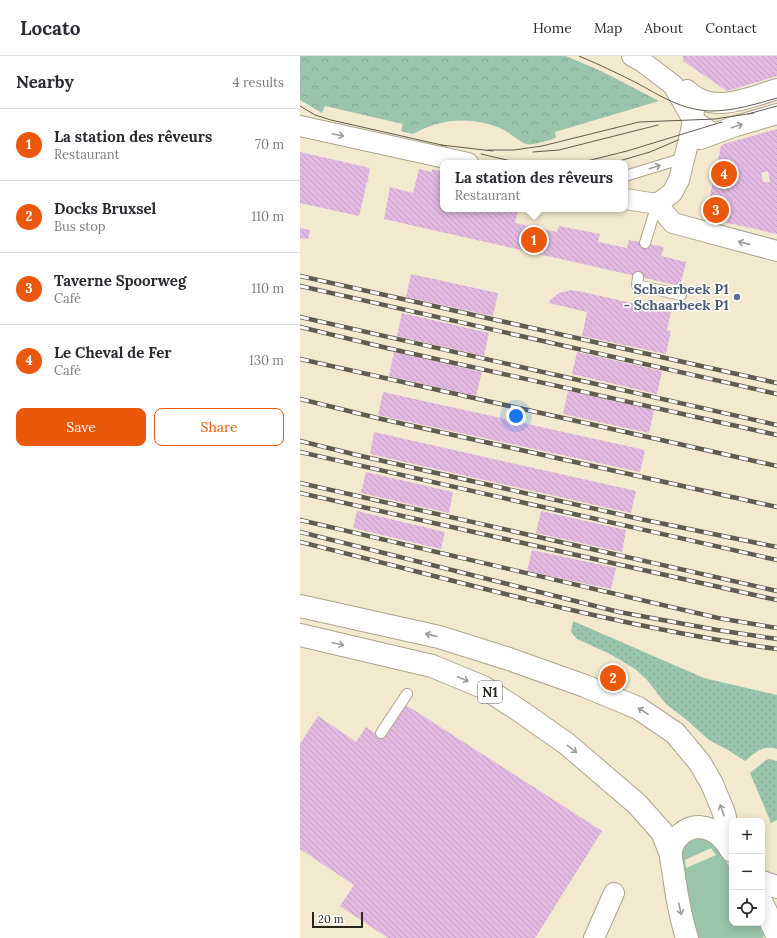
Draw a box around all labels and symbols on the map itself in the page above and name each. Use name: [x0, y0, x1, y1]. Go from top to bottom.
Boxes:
one-way arrow: [730, 122, 743, 129]
one-way arrow: [331, 132, 344, 140]
pin: 4: [711, 159, 737, 189]
one-way arrow: [648, 163, 661, 170]
pin: 3: [703, 195, 729, 225]
pin: 1: [521, 225, 547, 255]
one-way arrow: [738, 239, 751, 246]
place label: Schaerbeek P1 - Schaarbeek P1: [623, 280, 729, 314]
marker: Schaerbeek P1 - Schaarbeek P1: [732, 292, 742, 302]
your location: [506, 406, 526, 426]
one-way arrow: [425, 631, 438, 639]
one-way arrow: [331, 640, 344, 648]
pin: 2: [600, 663, 626, 693]
one-way arrow: [457, 675, 469, 683]
road number: N1: [478, 681, 502, 703]
one-way arrow: [637, 707, 649, 715]
one-way arrow: [566, 744, 577, 753]
one-way arrow: [718, 804, 725, 817]
one-way arrow: [677, 902, 685, 915]
scale bar: [312, 910, 363, 929]

